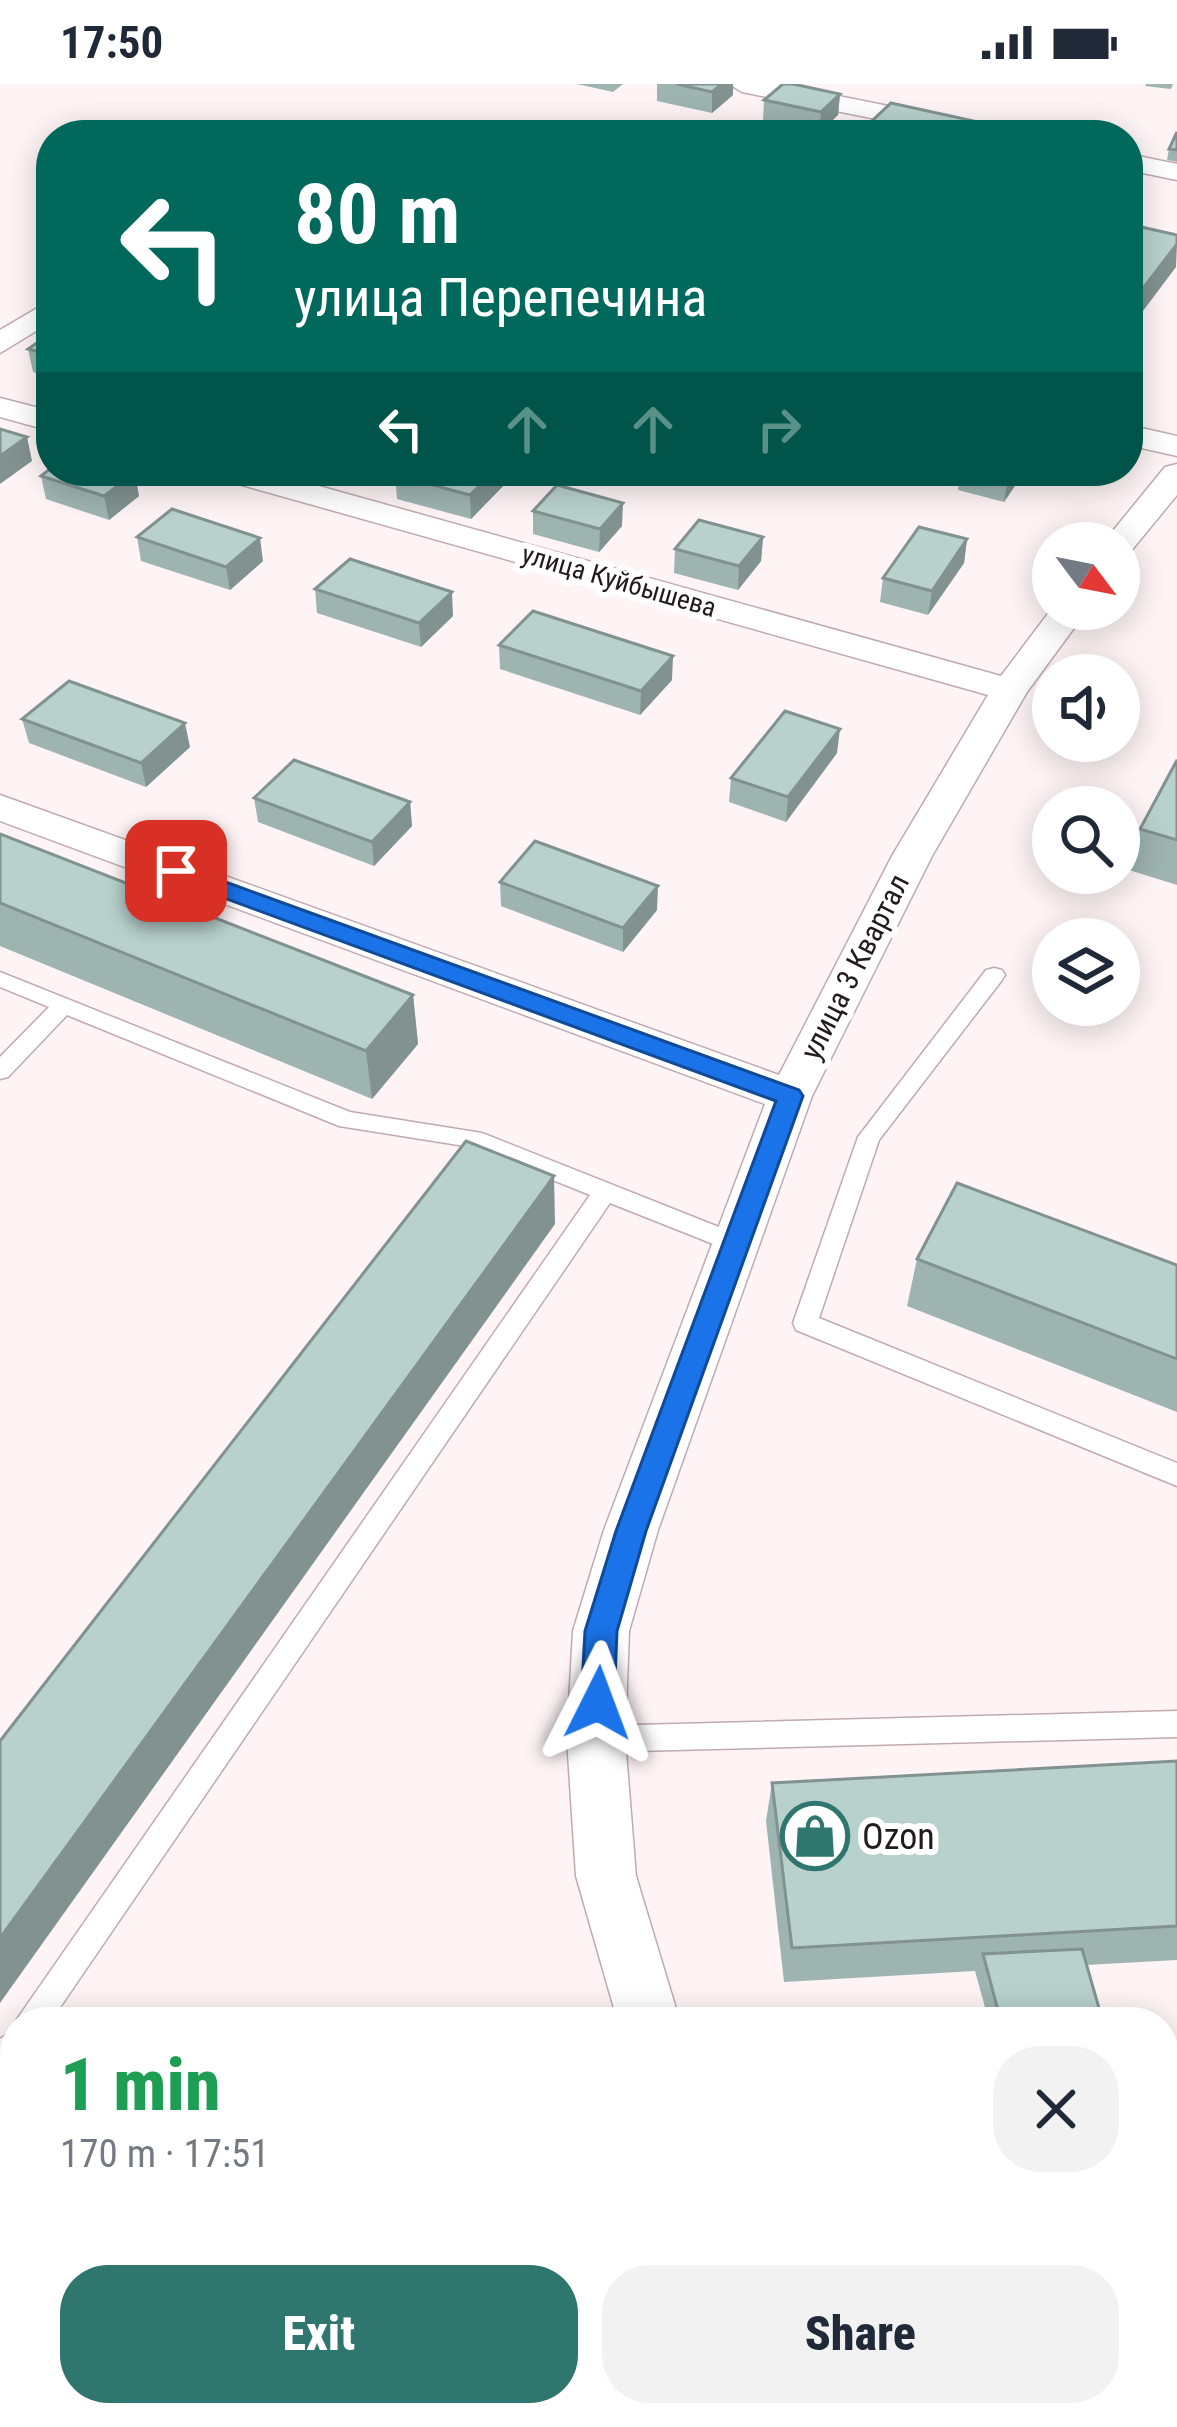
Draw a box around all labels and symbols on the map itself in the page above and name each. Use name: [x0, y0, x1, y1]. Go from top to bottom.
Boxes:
north arrow: [1032, 522, 1140, 630]
street label: улица Куйбышева: [518, 538, 720, 624]
pin: [125, 820, 227, 922]
street label: улица 3 Квартал: [793, 868, 916, 1065]
position arrow: [535, 1640, 661, 1766]
shop icon: Ozon: [780, 1801, 850, 1871]
place label: Ozon: [862, 1816, 935, 1858]

